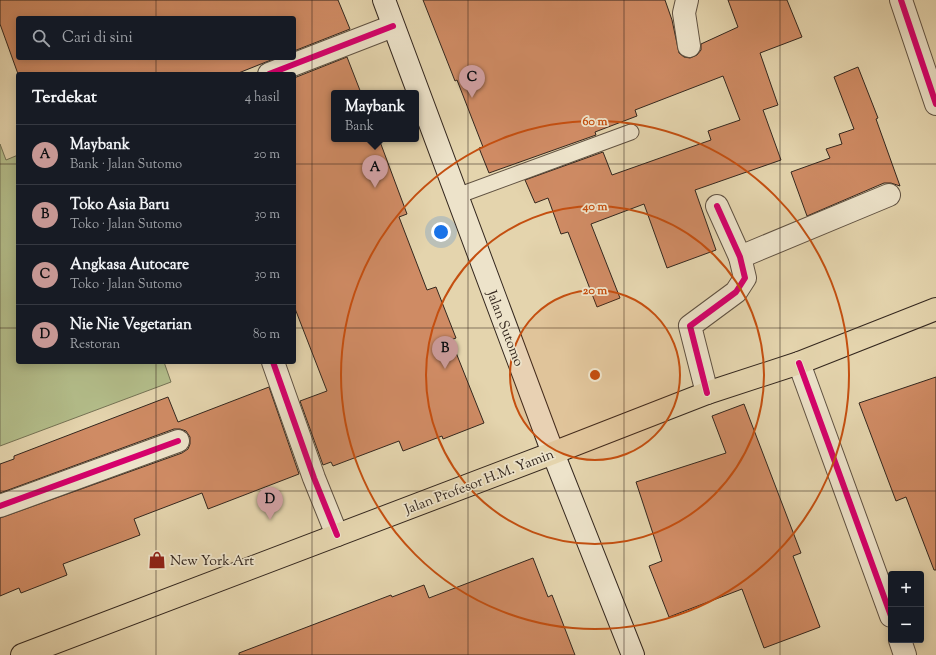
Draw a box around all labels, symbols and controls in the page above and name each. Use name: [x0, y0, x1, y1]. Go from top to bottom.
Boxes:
search box: [16, 16, 296, 60]
icon: search: [30, 27, 52, 49]
text: Cari di sini: [62, 28, 133, 49]
pin: C: [459, 65, 485, 98]
text: Terdekat: [32, 86, 97, 110]
text: 4 hasil: [245, 89, 280, 107]
popup: [331, 90, 419, 142]
text: Maybank: [345, 97, 405, 118]
text: 60 m: [583, 113, 607, 131]
text: Bank: [345, 118, 374, 136]
text: Maybank: [70, 135, 130, 156]
text: A: [40, 146, 50, 164]
text: 20 m: [254, 146, 280, 164]
pin: A: [362, 155, 388, 188]
text: Bank · Jalan Sutomo: [70, 156, 182, 174]
text: Toko Asia Baru: [70, 195, 170, 216]
text: 40 m: [582, 198, 607, 216]
text: B: [41, 206, 49, 224]
text: 30 m: [254, 206, 280, 224]
text: Toko · Jalan Sutomo: [70, 216, 182, 234]
your location: [431, 222, 451, 242]
text: Angkasa Autocare: [70, 255, 189, 276]
text: C: [40, 266, 50, 284]
text: 30 m: [254, 266, 280, 284]
text: Toko · Jalan Sutomo: [70, 276, 182, 294]
text: 20 m: [583, 282, 607, 300]
street label: Jalan Sutomo: [480, 287, 528, 370]
text: Nie Nie Vegetarian: [70, 315, 192, 336]
text: D: [40, 326, 50, 344]
text: 80 m: [253, 326, 280, 344]
text: Restoran: [70, 336, 120, 354]
pin: B: [432, 336, 458, 369]
centre of rings: [588, 368, 602, 382]
street label: Jalan Profesor H.M. Yamin: [401, 445, 557, 521]
pin: D: [257, 487, 283, 520]
shop icon: New York Art: [147, 550, 167, 570]
place label: New York Art: [170, 552, 254, 572]
map controls: [888, 571, 924, 643]
button: +: [888, 571, 924, 607]
button: −: [888, 607, 924, 643]

